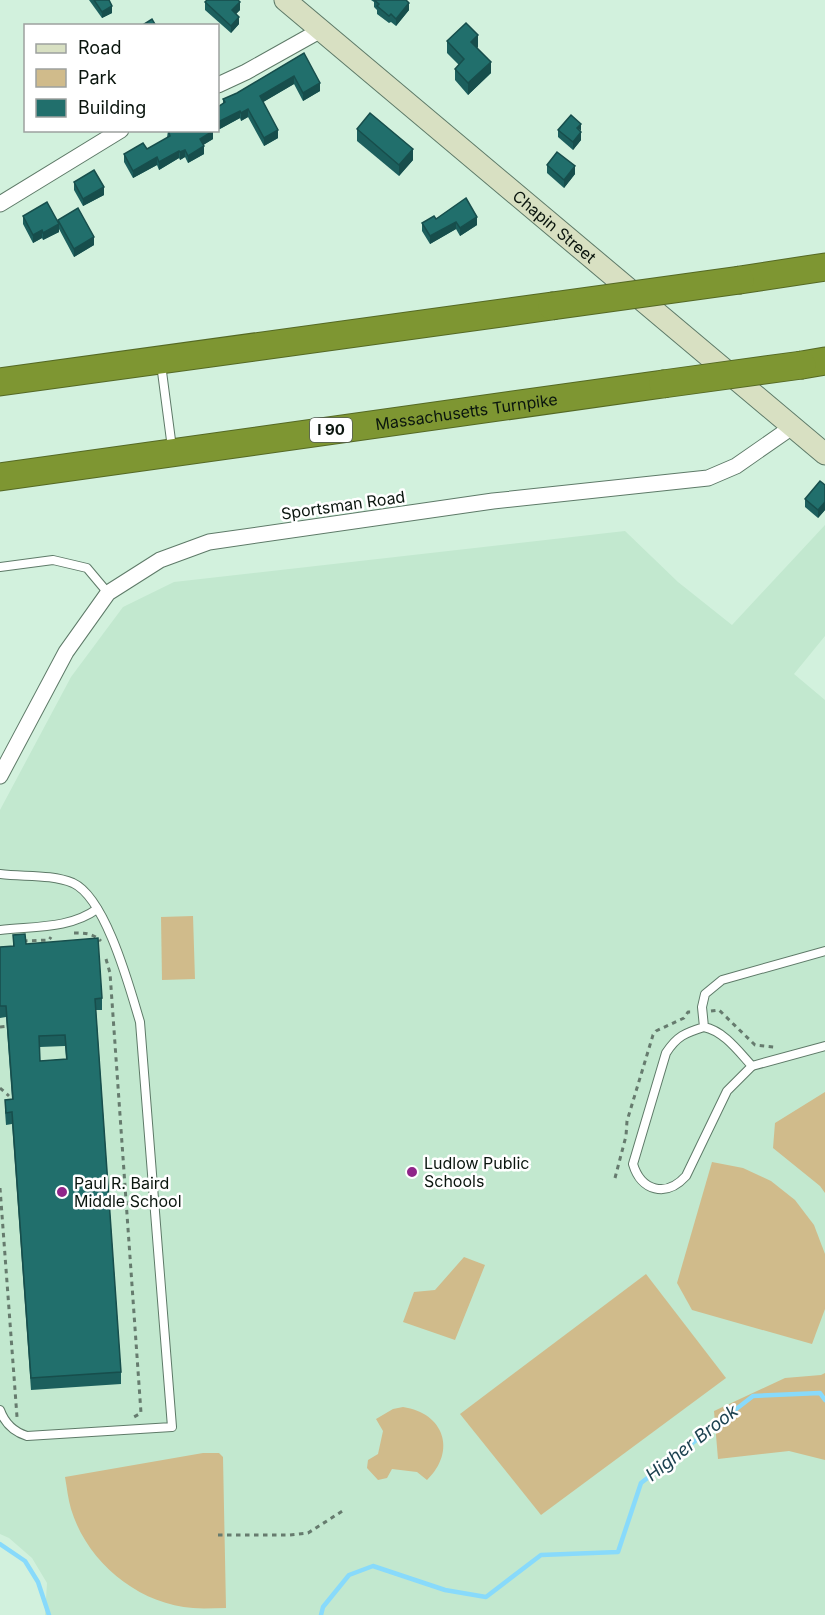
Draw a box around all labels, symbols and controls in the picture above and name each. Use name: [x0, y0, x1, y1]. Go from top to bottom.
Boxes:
legend: [24, 24, 219, 132]
text: Road: [78, 37, 121, 58]
text: Park: [78, 67, 117, 88]
text: Building: [78, 97, 146, 118]
street label: Chapin Street: [509, 186, 600, 267]
street label: Massachusetts Turnpike: [374, 389, 559, 434]
road number: I 90: [310, 418, 352, 442]
street label: Sportsman Road: [280, 486, 406, 524]
place label: Ludlow Public Schools: [424, 1153, 529, 1191]
marker: Ludlow Public Schools: [405, 1165, 419, 1179]
place label: Paul R. Baird Middle School: [74, 1173, 182, 1211]
marker: Paul R. Baird Middle School: [55, 1185, 69, 1199]
water label: Higher Brook: [641, 1399, 743, 1485]

